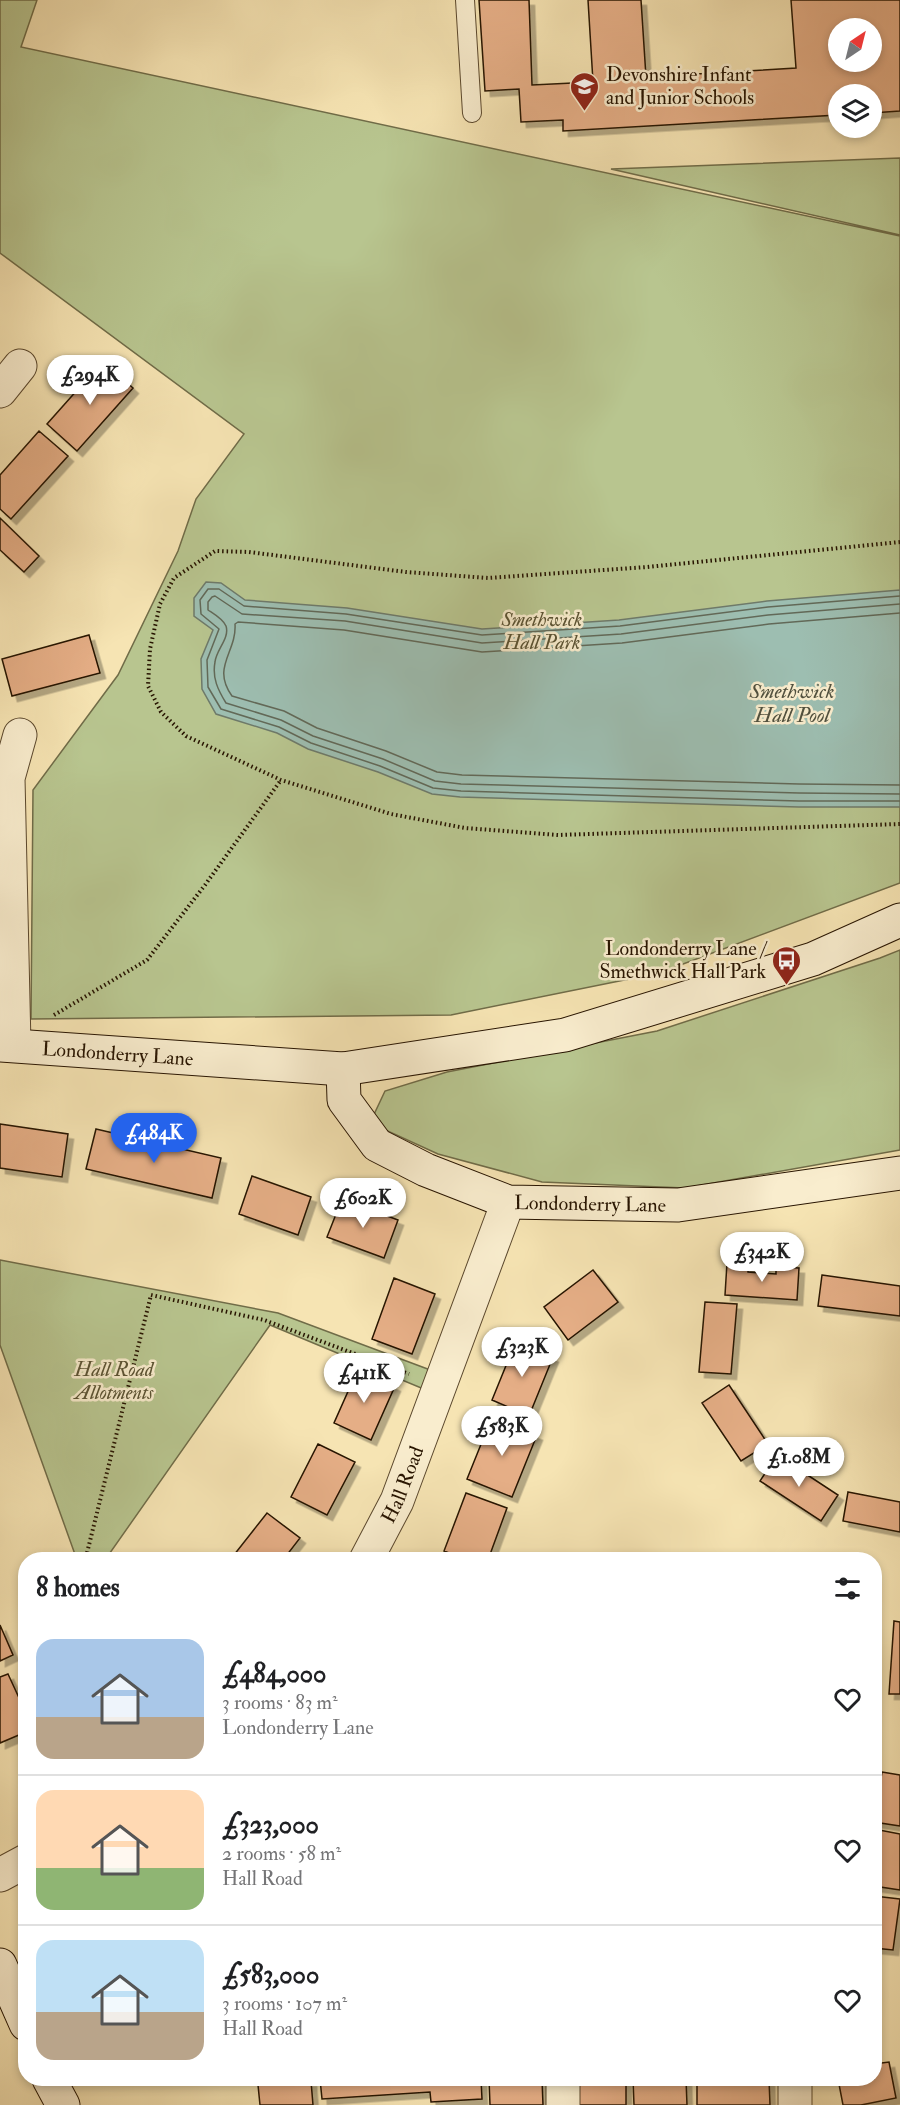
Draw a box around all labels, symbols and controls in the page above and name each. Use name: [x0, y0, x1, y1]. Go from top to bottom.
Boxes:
north arrow: [828, 18, 882, 72]
map controls: [828, 18, 882, 138]
place label: Devonshire Infant and Junior Schools: [606, 62, 754, 110]
school or university icon: Devonshire Infant and Junior Schools: [569, 70, 601, 112]
button: layers: [828, 84, 882, 138]
pin: £294K: [48, 355, 132, 406]
text: £294K: [61, 362, 119, 387]
park label: Smethwick Hall Park: [501, 607, 582, 655]
water label: Smethwick Hall Pool: [749, 678, 834, 729]
place label: Londonderry Lane / Smethwick Hall Park: [599, 936, 768, 984]
bus stop icon: Londonderry Lane / Smethwick Hall Park: [771, 944, 803, 986]
street label: Londonderry Lane: [41, 1036, 194, 1072]
pin: £484K: [112, 1113, 196, 1164]
text: £484K: [125, 1120, 183, 1145]
pin: £602K: [321, 1178, 405, 1229]
text: £602K: [334, 1185, 392, 1210]
street label: Londonderry Lane: [514, 1190, 666, 1218]
pin: £342K: [720, 1232, 804, 1283]
text: £342K: [734, 1239, 790, 1264]
pin: £323K: [480, 1327, 564, 1378]
text: £323K: [496, 1334, 548, 1359]
pin: £411K: [322, 1353, 406, 1404]
park label: Hall Road Allotments: [73, 1357, 155, 1405]
text: £411K: [338, 1360, 390, 1385]
pin: £583K: [460, 1406, 544, 1457]
text: £583K: [475, 1413, 529, 1438]
pin: £1.08M: [750, 1437, 848, 1488]
street label: Hall Road: [376, 1442, 429, 1528]
text: £1.08M: [767, 1444, 831, 1469]
text: 8 homes: [36, 1572, 120, 1604]
icon: filters: [831, 1572, 864, 1605]
text: £484,000: [222, 1658, 326, 1690]
icon: home: [84, 1663, 156, 1735]
icon: heart: [831, 1683, 864, 1716]
text: 3 rooms · 83 m²: [222, 1690, 338, 1715]
text: Londonderry Lane: [222, 1715, 374, 1740]
text: £323,000: [222, 1809, 319, 1841]
icon: home: [84, 1814, 156, 1886]
icon: heart: [831, 1834, 864, 1867]
text: 2 rooms · 58 m²: [222, 1841, 341, 1866]
text: Hall Road: [222, 1866, 303, 1891]
text: £583,000: [222, 1959, 319, 1991]
icon: home: [84, 1964, 156, 2036]
icon: heart: [831, 1984, 864, 2017]
text: 3 rooms · 107 m²: [222, 1991, 347, 2016]
text: Hall Road: [222, 2016, 303, 2041]

